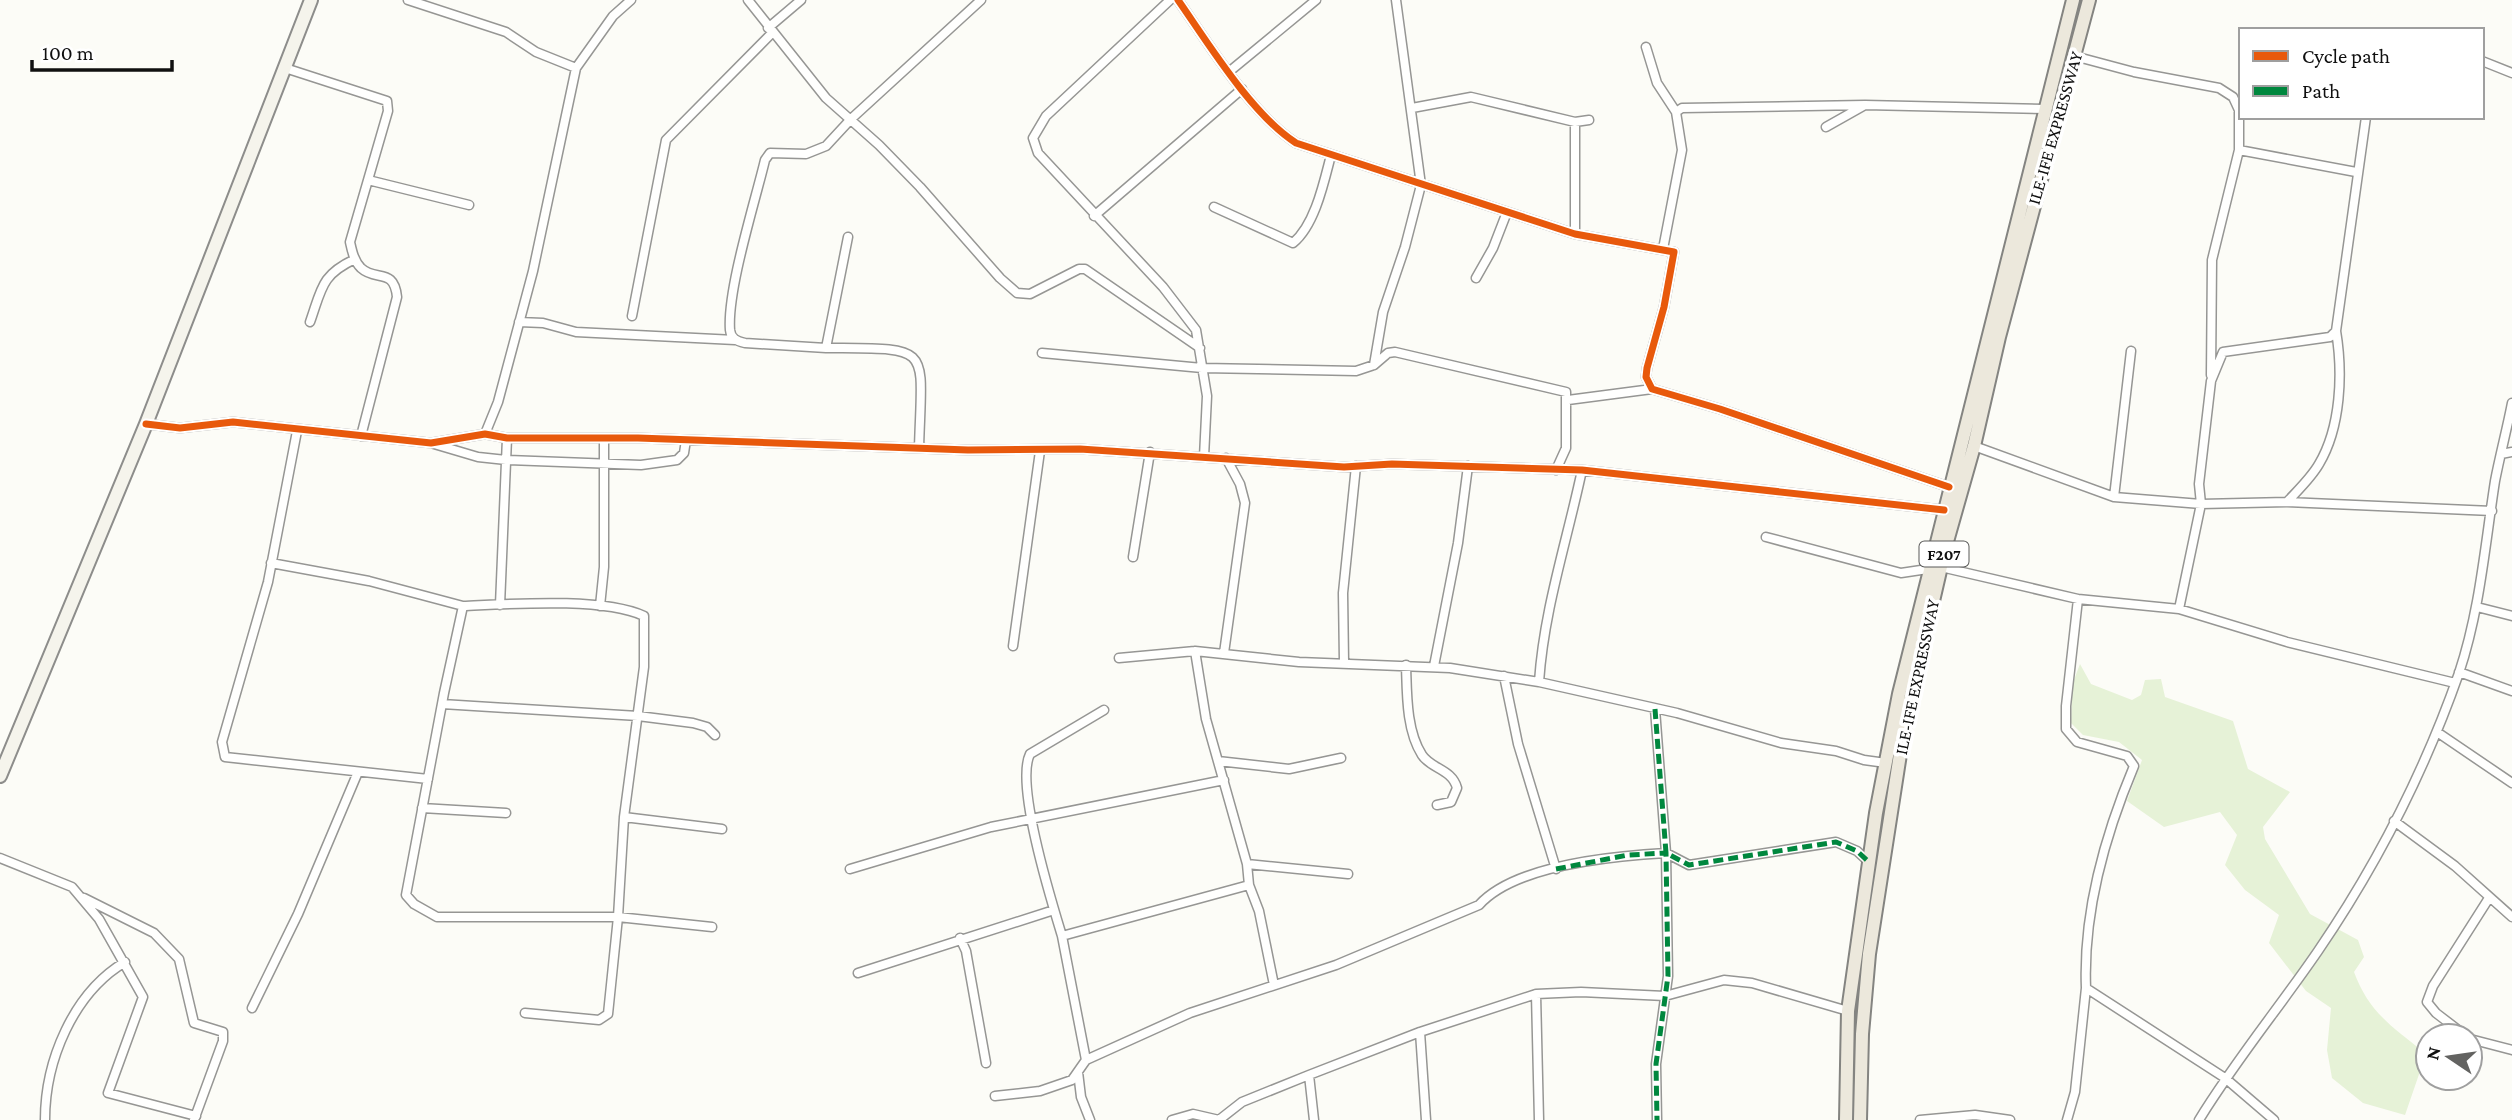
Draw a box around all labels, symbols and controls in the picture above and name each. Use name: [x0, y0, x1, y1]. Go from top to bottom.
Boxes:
scale bar: [32, 28, 172, 72]
legend: [2239, 28, 2484, 119]
text: 100 m: [42, 41, 94, 65]
text: Cycle path: [2302, 44, 2390, 68]
street label: ILE-IFE EXPRESSWAY: [2024, 49, 2087, 207]
text: Path: [2302, 79, 2340, 103]
road number: F207: [1920, 541, 1968, 566]
street label: ILE-IFE EXPRESSWAY: [1891, 597, 1943, 757]
north arrow: [2414, 1022, 2484, 1092]
text: N: [2421, 1045, 2445, 1062]

